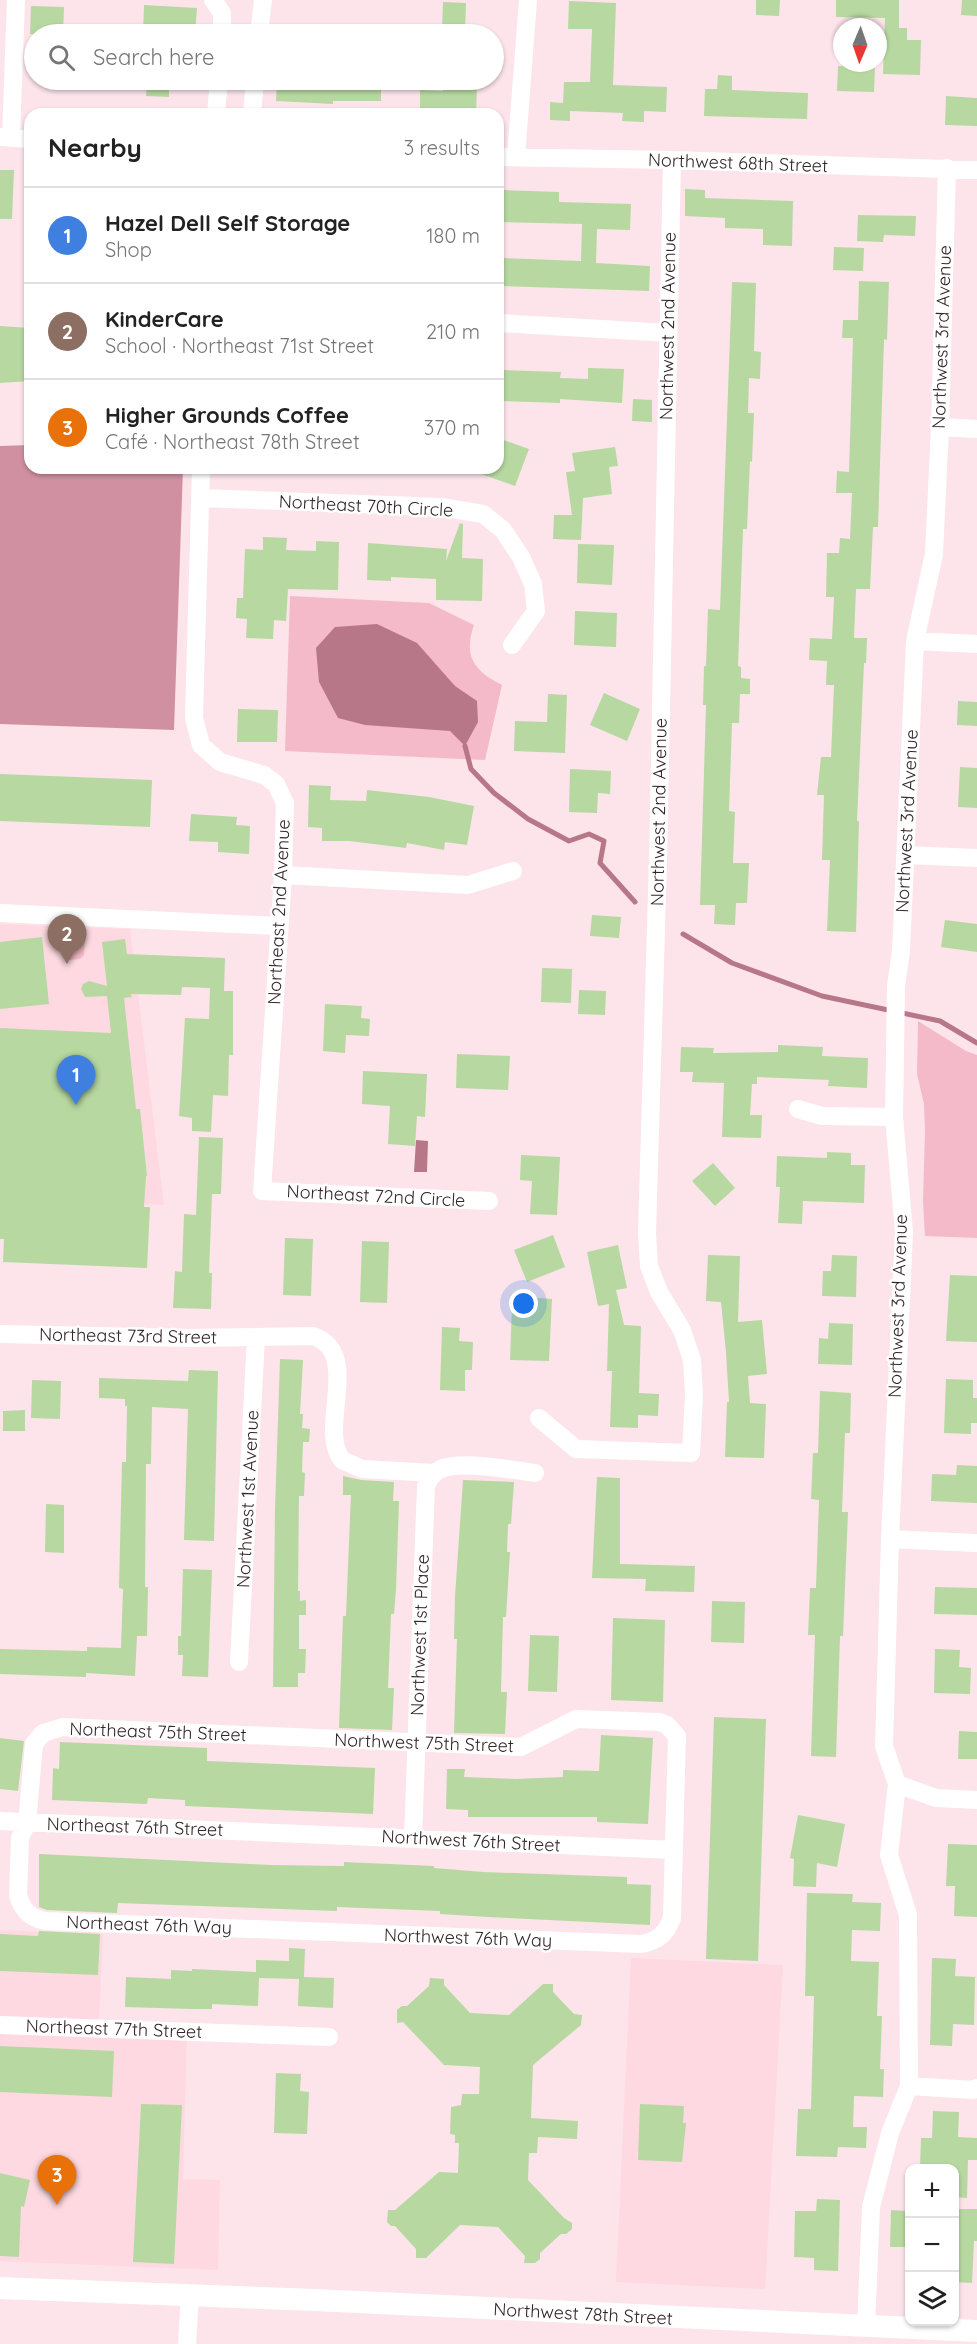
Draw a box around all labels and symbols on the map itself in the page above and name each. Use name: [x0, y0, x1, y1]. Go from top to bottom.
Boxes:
north arrow: [833, 18, 887, 72]
street label: Northwest 68th Street: [648, 148, 828, 177]
street label: Northwest 2nd Avenue: [654, 232, 681, 420]
street label: Northwest 3rd Avenue: [927, 245, 956, 429]
street label: Northeast 70th Circle: [278, 489, 454, 522]
street label: Northwest 2nd Avenue: [645, 718, 672, 906]
street label: Northwest 3rd Avenue: [890, 729, 923, 913]
street label: Northeast 2nd Avenue: [262, 819, 295, 1005]
pin: 2: [48, 914, 86, 964]
pin: 1: [56, 1056, 96, 1105]
street label: Northeast 72nd Circle: [286, 1179, 466, 1212]
street label: Northwest 3rd Avenue: [883, 1214, 912, 1398]
your location: [509, 1289, 538, 1318]
street label: Northeast 73rd Street: [39, 1322, 217, 1349]
street label: Northwest 1st Avenue: [231, 1409, 264, 1588]
street label: Northwest 1st Place: [405, 1554, 434, 1716]
street label: Northeast 75th Street: [69, 1717, 247, 1746]
street label: Northwest 75th Street: [334, 1728, 514, 1757]
street label: Northeast 76th Street: [46, 1812, 224, 1841]
street label: Northwest 76th Street: [381, 1824, 561, 1857]
street label: Northeast 76th Way: [66, 1910, 232, 1939]
street label: Northwest 76th Way: [383, 1923, 553, 1952]
street label: Northeast 77th Street: [25, 2014, 203, 2043]
pin: 3: [38, 2156, 76, 2205]
street label: Northwest 78th Street: [493, 2297, 673, 2330]

